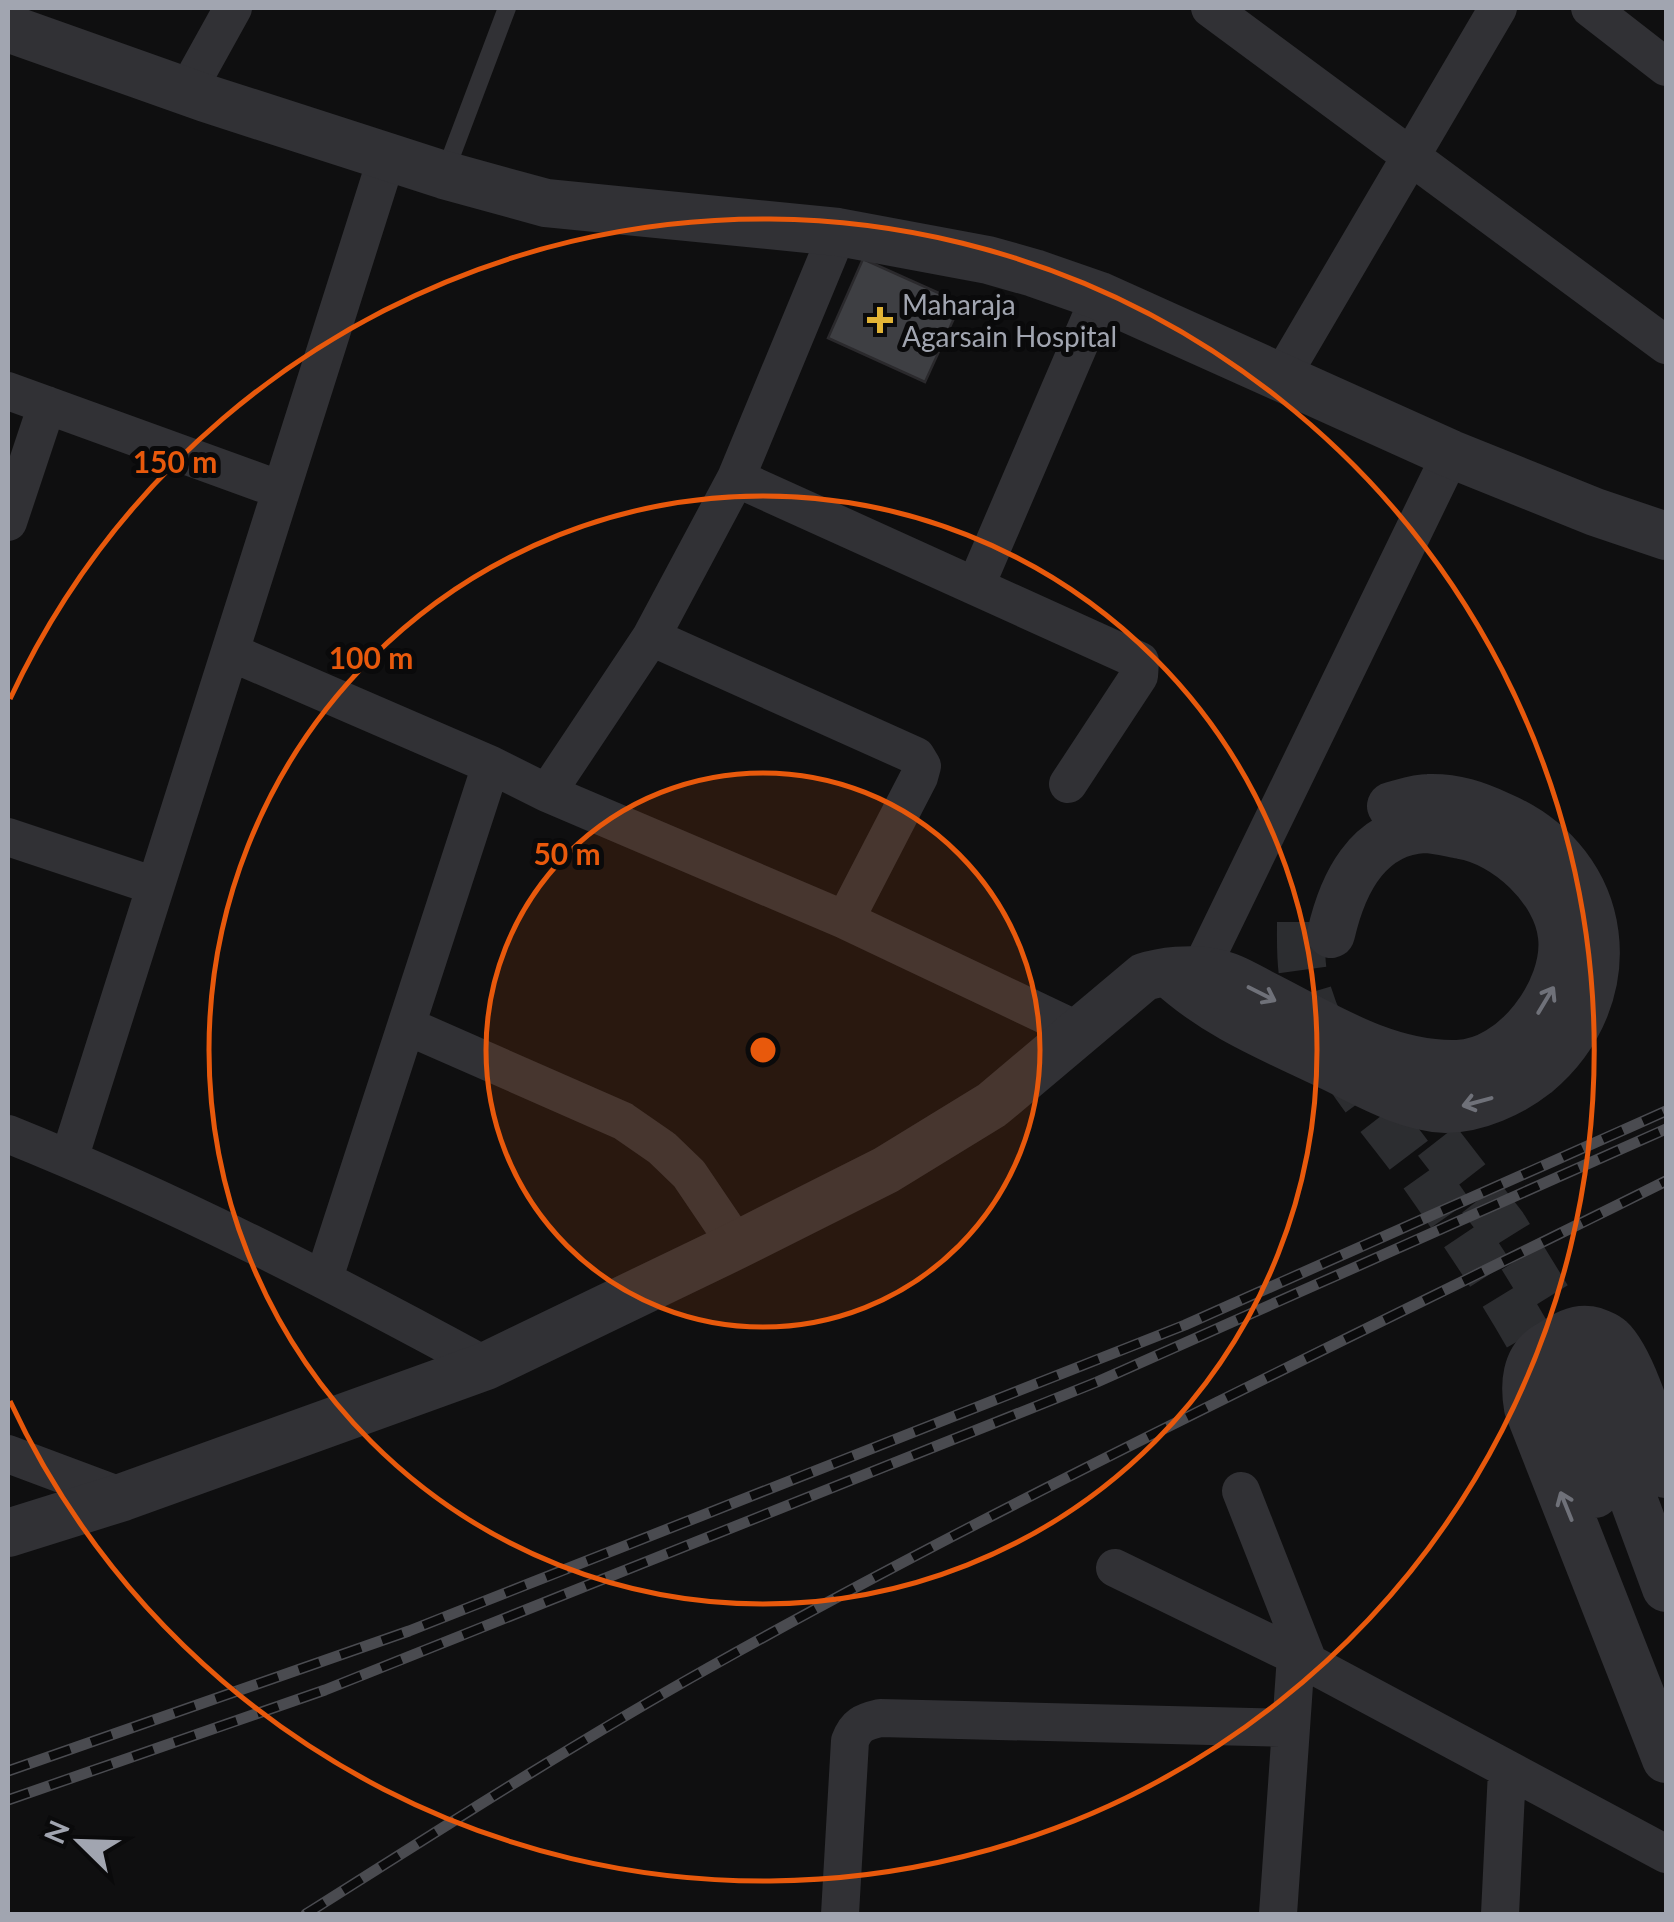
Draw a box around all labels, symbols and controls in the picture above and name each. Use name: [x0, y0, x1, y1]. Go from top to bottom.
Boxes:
place label: Maharaja Agarsain Hospital: [902, 287, 1117, 353]
marker: Maharaja Agarsain Hospital: [867, 307, 893, 333]
text: 150 m: [133, 443, 217, 479]
text: 100 m: [329, 639, 413, 675]
text: 50 m: [533, 835, 601, 871]
one-way arrow: [1246, 985, 1276, 1004]
one-way arrow: [1536, 986, 1556, 1015]
centre of rings: [745, 1032, 781, 1068]
one-way arrow: [1461, 1094, 1493, 1112]
one-way arrow: [1555, 1491, 1573, 1521]
north arrow: [30, 1792, 130, 1892]
text: N: [36, 1815, 76, 1848]

